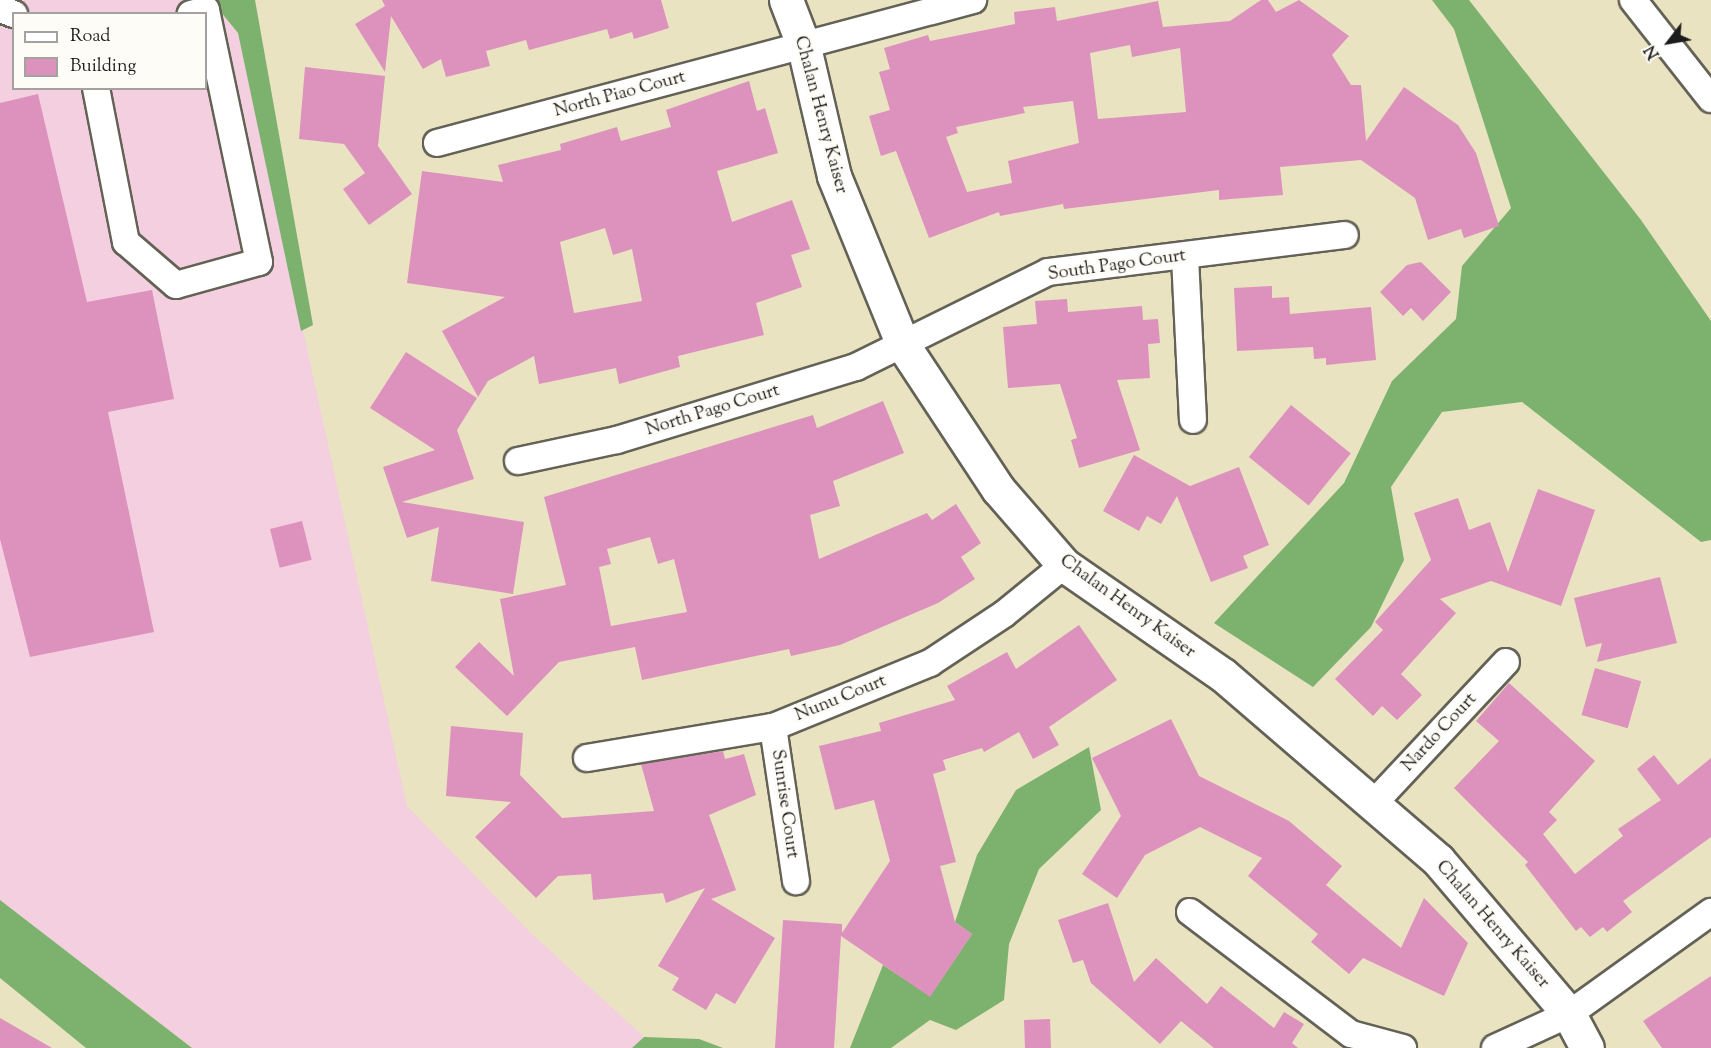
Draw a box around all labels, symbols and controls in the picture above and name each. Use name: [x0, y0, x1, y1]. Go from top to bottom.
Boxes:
legend: [12, 12, 207, 90]
north arrow: [1639, 12, 1699, 72]
text: Road: [70, 24, 110, 50]
street label: Chalan Henry Kaiser: [789, 34, 851, 196]
text: N: [1640, 40, 1666, 63]
text: Building: [70, 54, 136, 80]
street label: North Piao Court: [552, 67, 688, 123]
street label: South Pago Court: [1047, 246, 1187, 286]
street label: North Pago Court: [644, 380, 782, 442]
street label: Chalan Henry Kaiser: [1055, 551, 1199, 663]
street label: Nunu Court: [792, 671, 890, 727]
street label: Nardo Court: [1398, 689, 1482, 777]
street label: Sunrise Court: [766, 748, 802, 860]
street label: Chalan Henry Kaiser: [1431, 857, 1553, 993]

